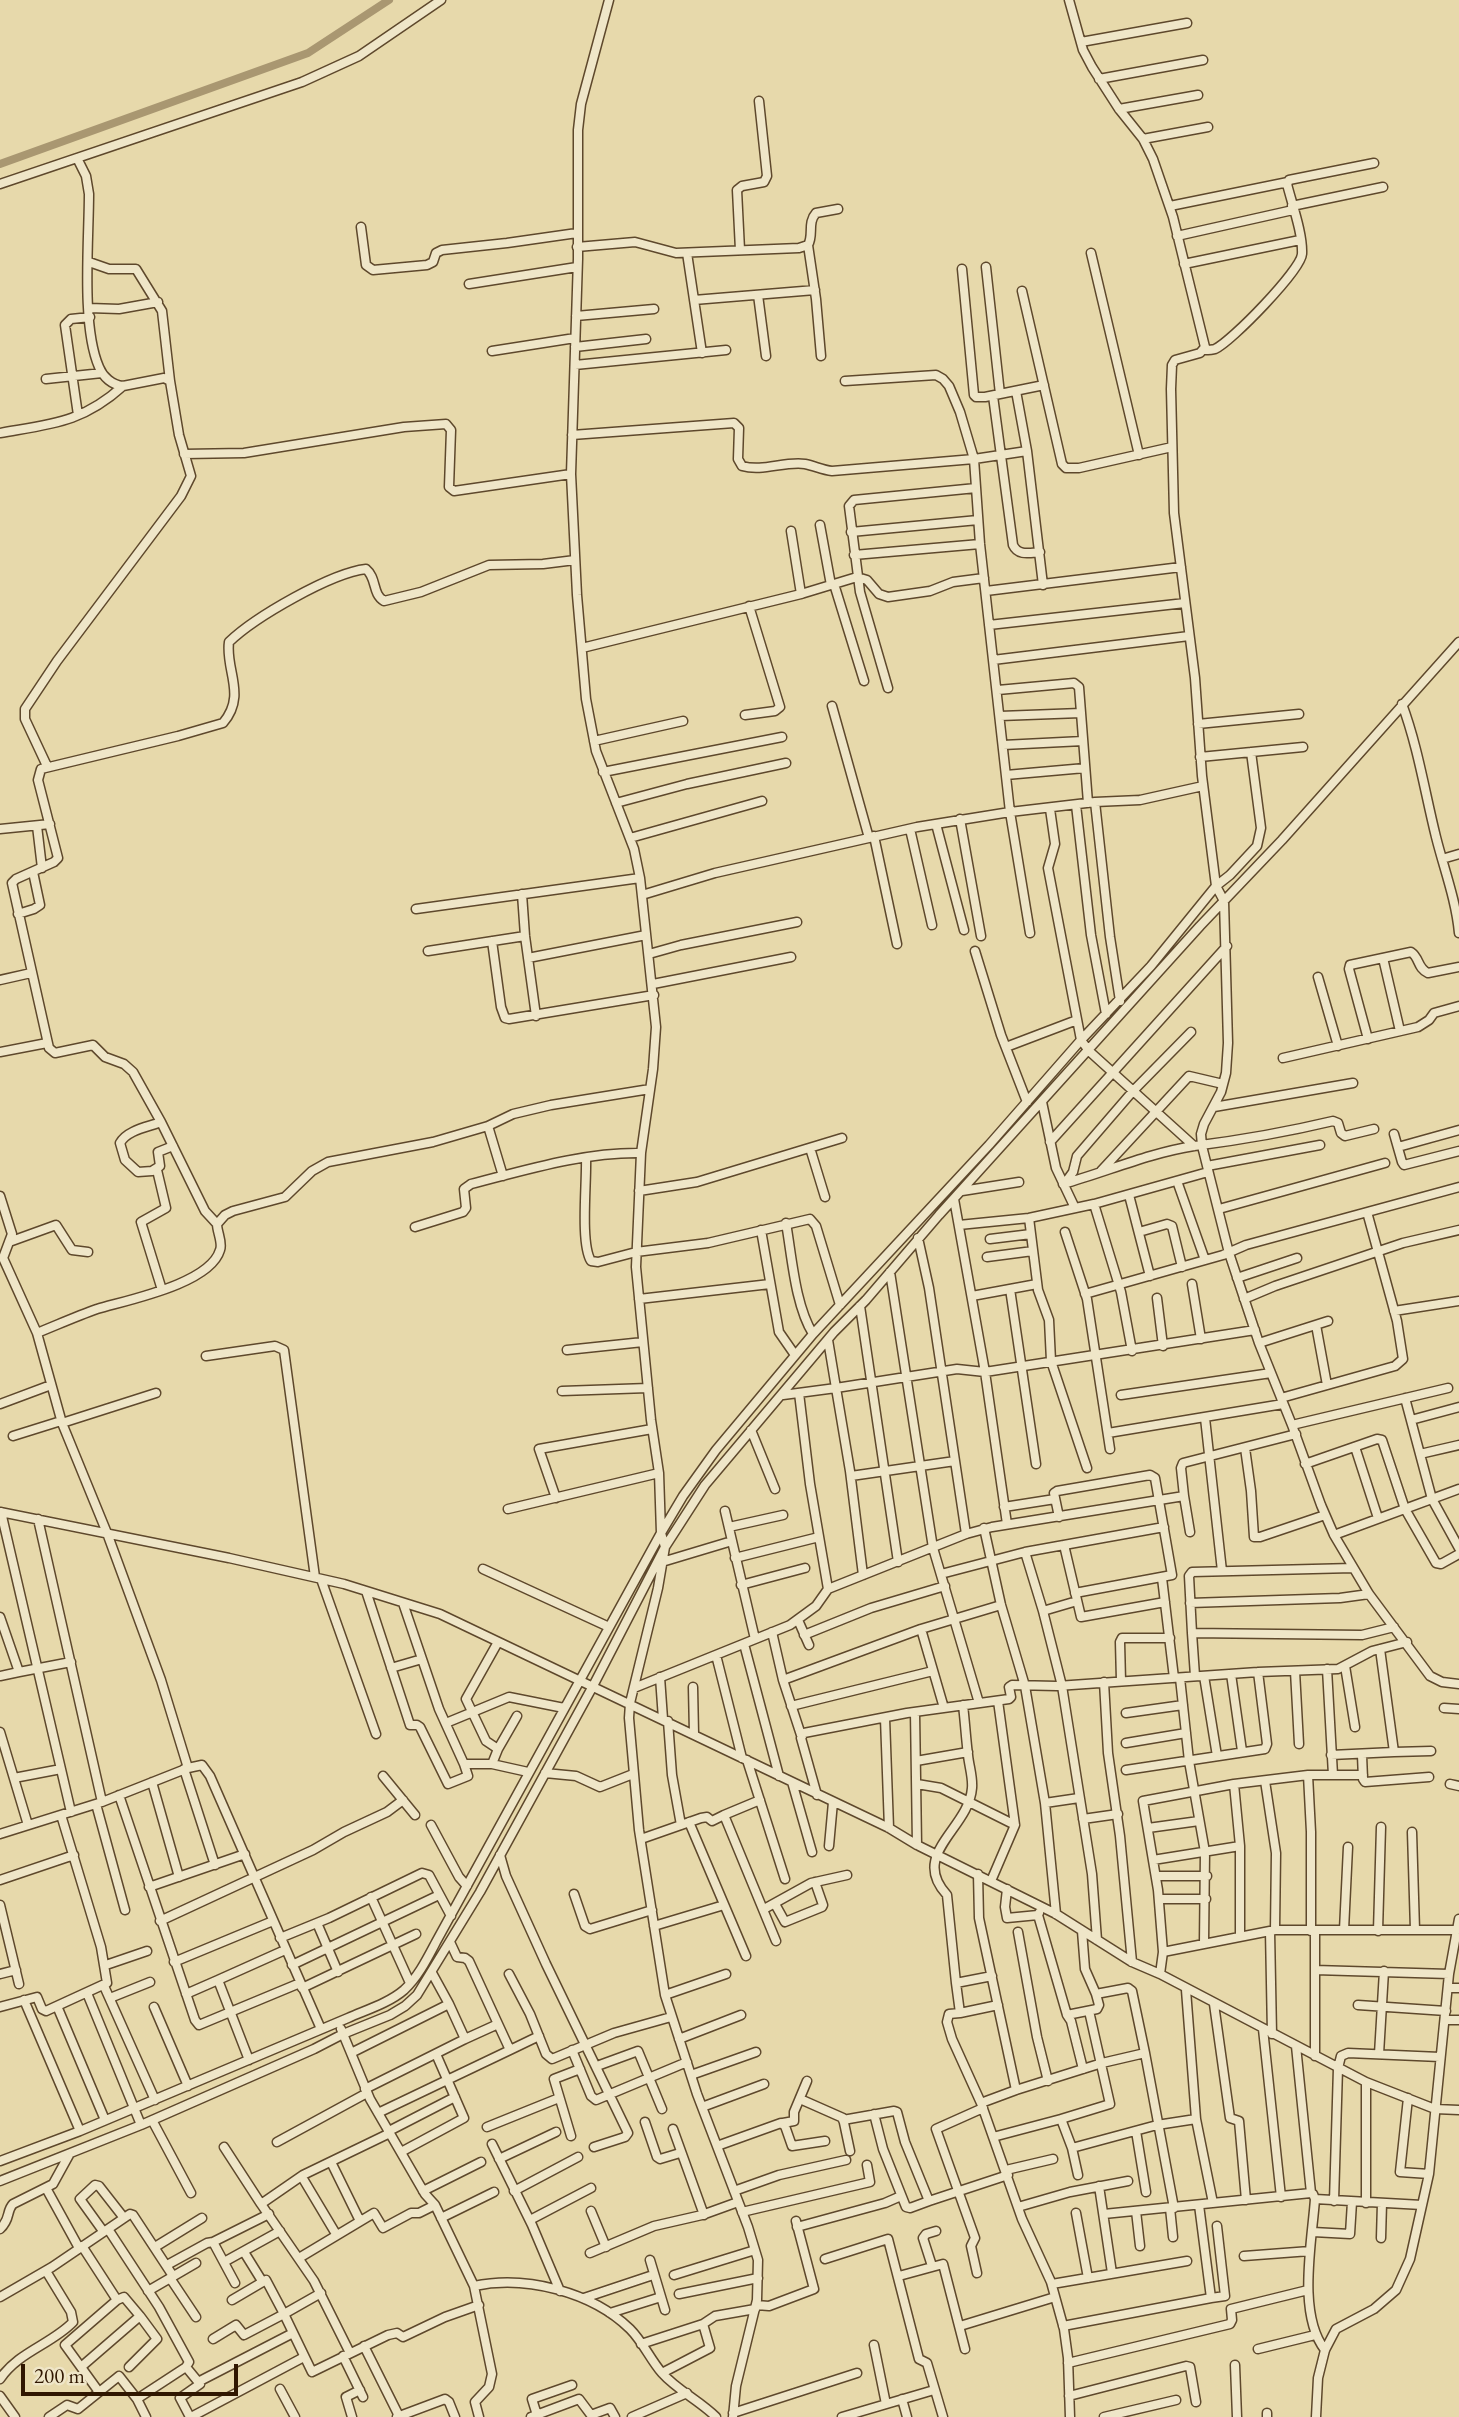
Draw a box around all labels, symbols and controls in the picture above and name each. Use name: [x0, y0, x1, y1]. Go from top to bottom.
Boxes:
scale bar: [24, 2350, 242, 2394]
text: 200 m: [34, 2362, 85, 2389]

